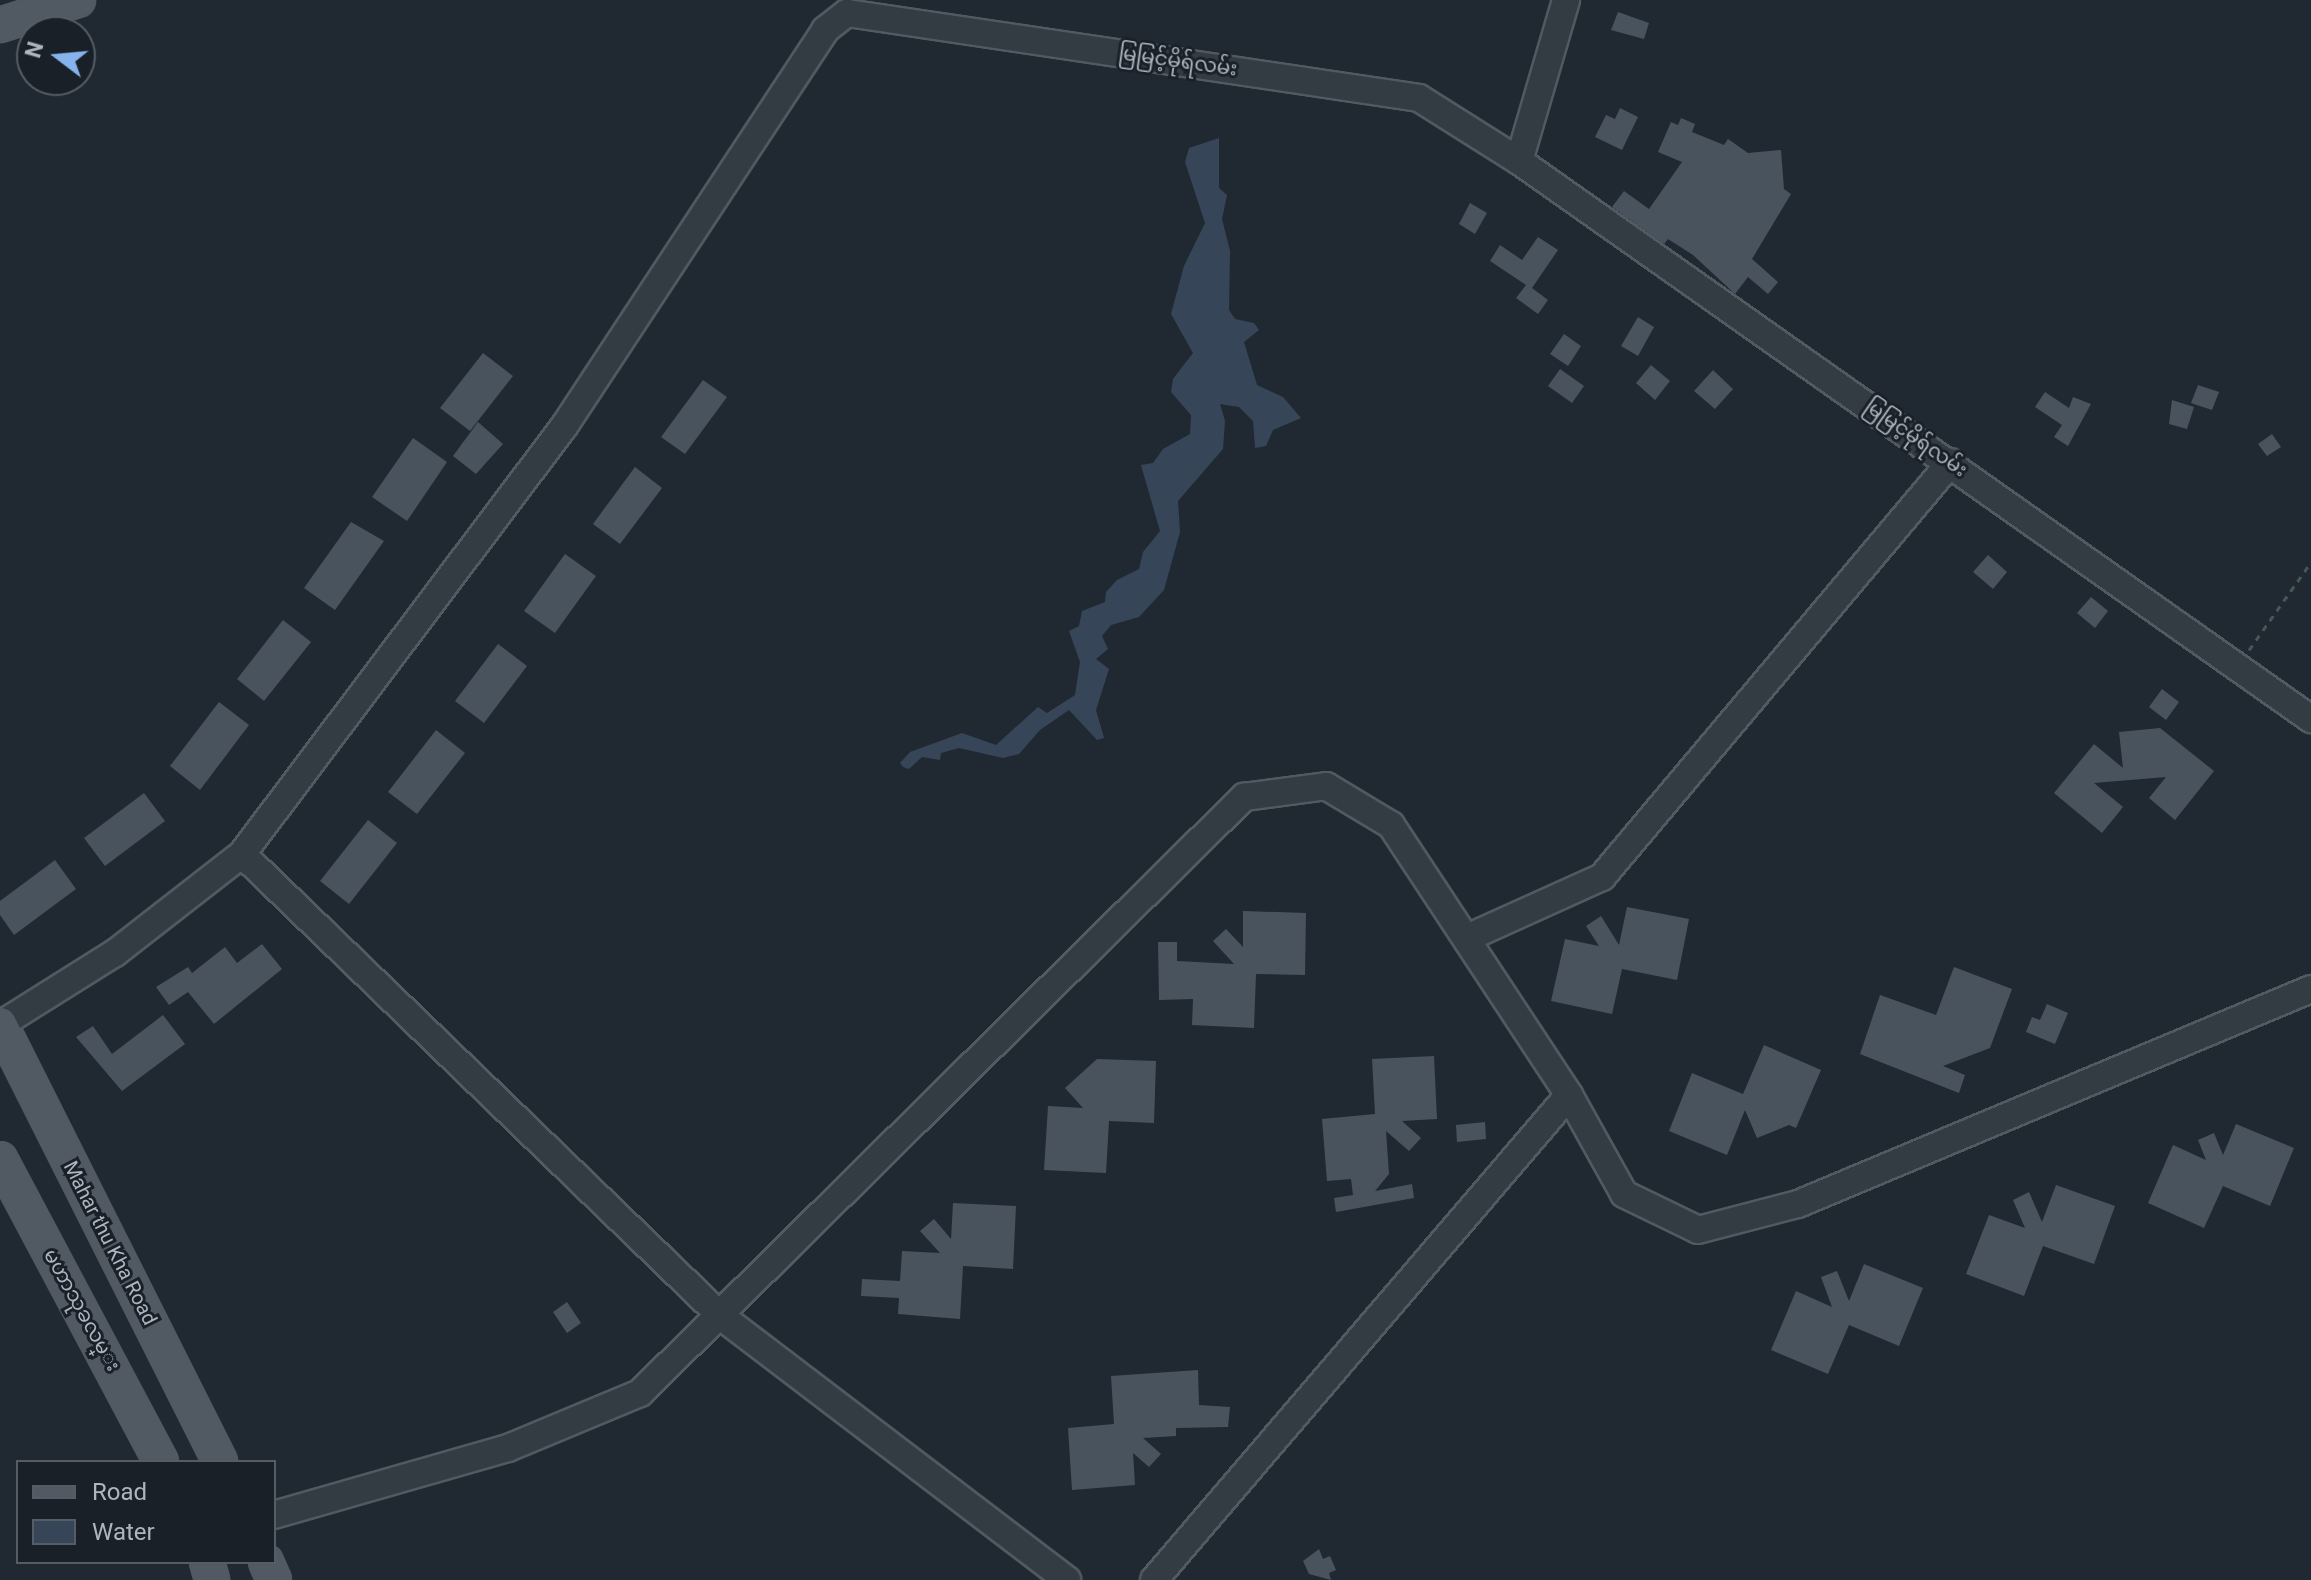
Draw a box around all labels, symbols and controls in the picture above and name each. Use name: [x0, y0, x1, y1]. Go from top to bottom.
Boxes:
north arrow: [16, 16, 96, 96]
text: N: [20, 39, 49, 61]
street label: မြမြင့်မိုရ်လမ်း: [1117, 41, 1239, 81]
street label: မြမြင့်မိုရ်လမ်း: [1860, 394, 1972, 482]
street label: Mahar thu Kha Road: [58, 1157, 162, 1329]
street label: မဟာသုခလမ္း: [39, 1245, 125, 1375]
legend: [16, 1460, 276, 1564]
text: Road: [92, 1478, 147, 1506]
text: Water: [92, 1518, 155, 1546]

